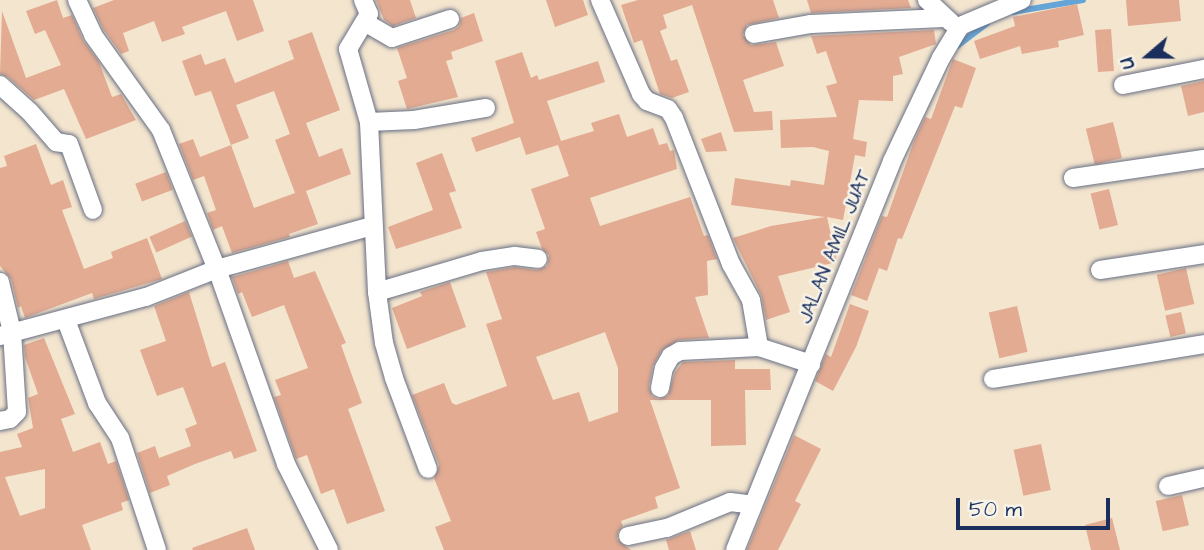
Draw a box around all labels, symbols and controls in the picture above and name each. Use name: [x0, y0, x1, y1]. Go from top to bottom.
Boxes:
north arrow: [1113, 21, 1183, 91]
text: U: [1113, 54, 1142, 73]
street label: JALAN AMIL JUAT: [794, 167, 876, 327]
scale bar: [959, 484, 1113, 528]
text: 50 m: [969, 495, 1022, 524]

